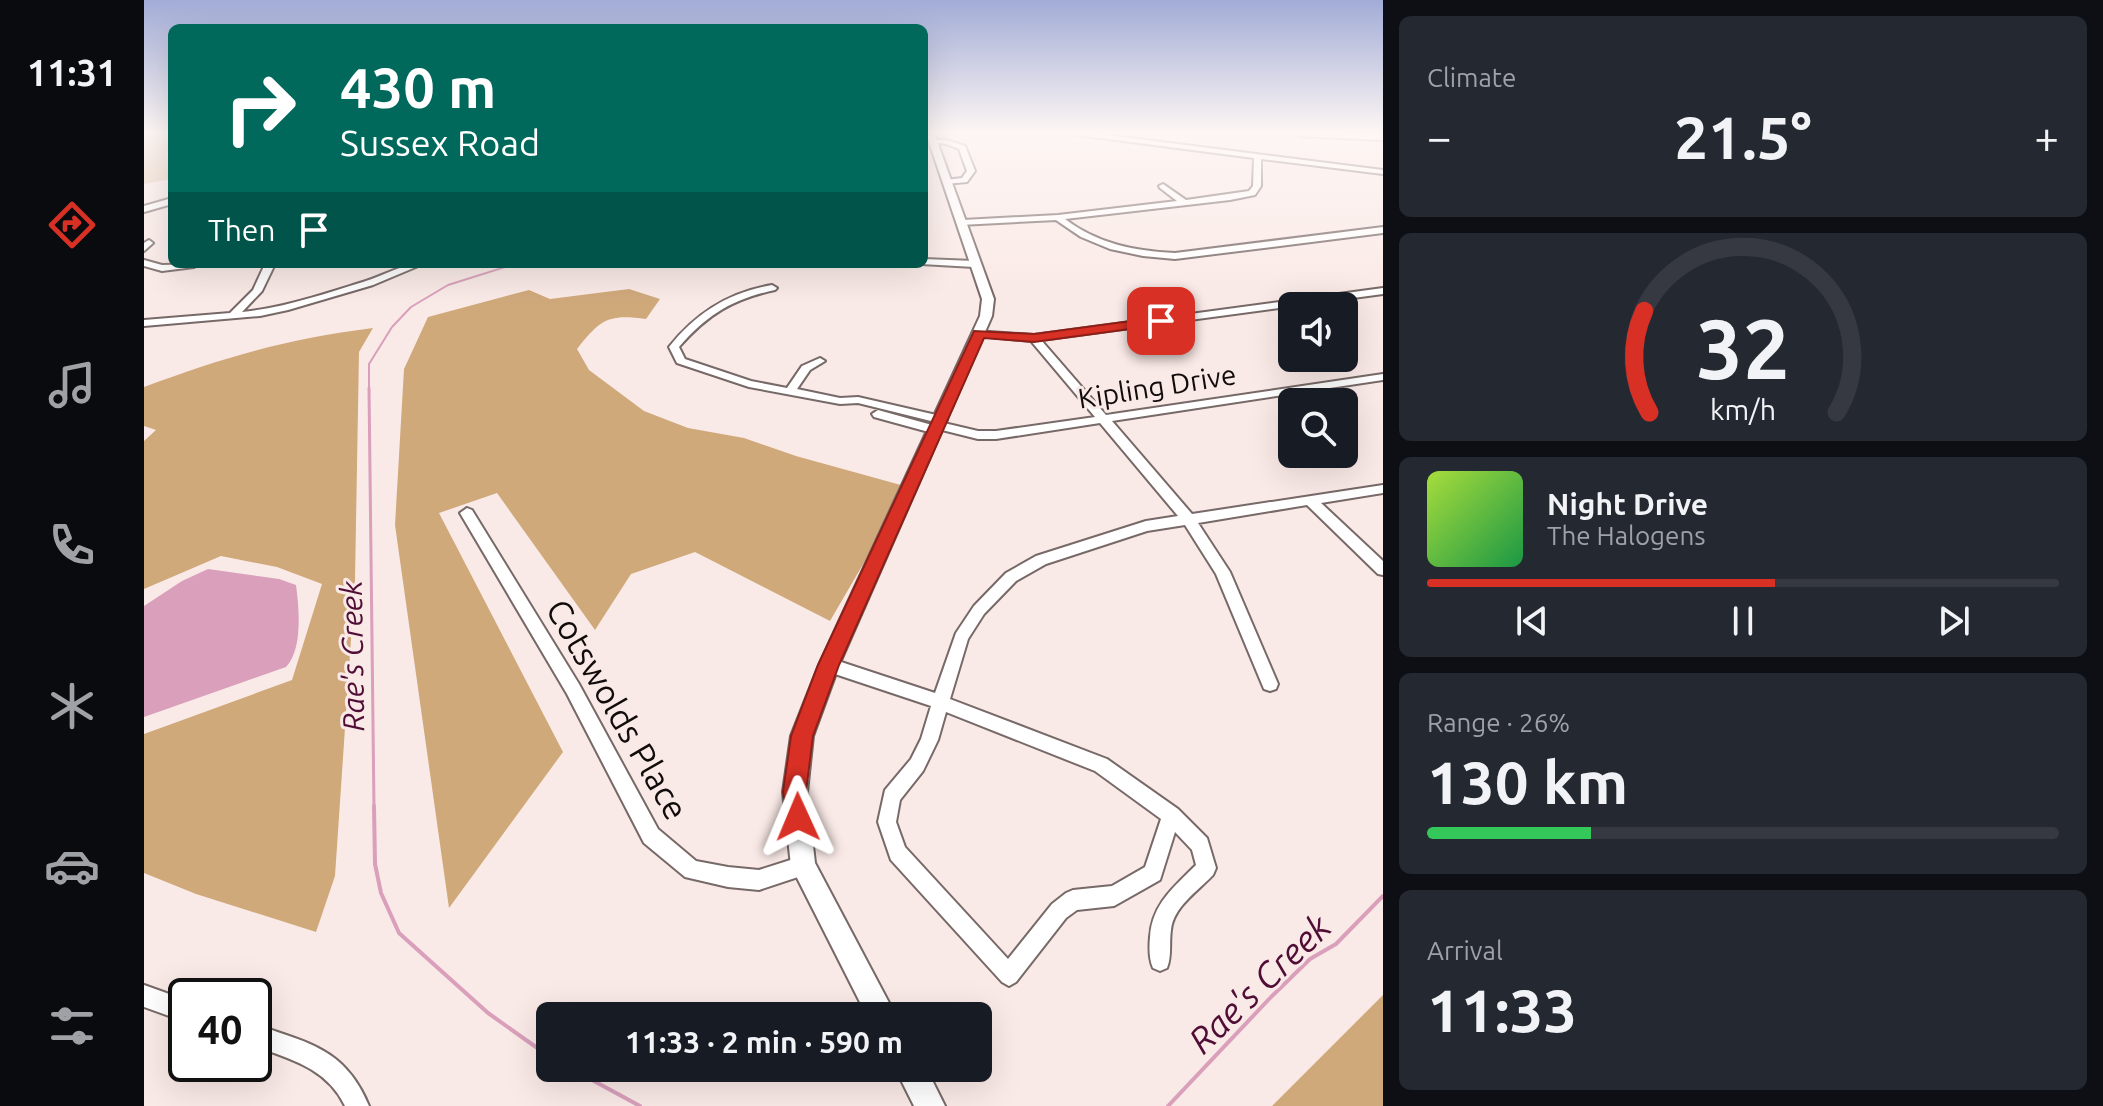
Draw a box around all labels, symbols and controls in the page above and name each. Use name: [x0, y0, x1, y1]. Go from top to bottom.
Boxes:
text: 11:31: [27, 52, 117, 93]
icon: right: [208, 56, 312, 160]
text: 430 m: [340, 56, 496, 119]
text: Climate: [1427, 63, 1516, 92]
text: 21.5°: [1674, 103, 1812, 170]
text: −: [1427, 112, 1452, 161]
text: +: [2034, 112, 2059, 161]
text: Sussex Road: [340, 122, 540, 163]
icon: directions: [44, 197, 100, 253]
icon: arrive: [292, 208, 336, 252]
text: Then: [208, 213, 276, 247]
pin: [1127, 287, 1195, 355]
map controls: [1278, 292, 1358, 468]
button: sound: [1278, 292, 1358, 372]
icon: arrive: [1139, 299, 1183, 343]
text: 32: [1696, 300, 1790, 394]
icon: music: [44, 357, 100, 413]
street label: Kipling Drive: [1076, 358, 1238, 414]
button: search: [1278, 388, 1358, 468]
text: km/h: [1710, 393, 1776, 425]
text: Night Drive: [1547, 487, 1708, 521]
icon: phone: [44, 517, 100, 573]
text: The Halogens: [1547, 521, 1706, 550]
water label: Rae's Creek: [334, 580, 370, 732]
street label: Cotswolds Place: [540, 592, 696, 826]
icon: previous: [1510, 599, 1554, 643]
icon: pause: [1721, 599, 1765, 643]
icon: next: [1932, 599, 1976, 643]
icon: climate: [44, 678, 100, 734]
text: Range · 26%: [1427, 708, 1570, 737]
text: 130 km: [1427, 748, 1628, 815]
position arrow: [756, 775, 840, 859]
icon: car: [44, 838, 100, 894]
water label: Rae's Creek: [1180, 905, 1339, 1061]
text: Arrival: [1427, 936, 1503, 965]
text: 11:33: [1427, 976, 1577, 1043]
speed limit sign: 40: [168, 978, 272, 1082]
icon: filters: [44, 998, 100, 1054]
text: 11:33 · 2 min · 590 m: [625, 1025, 903, 1059]

